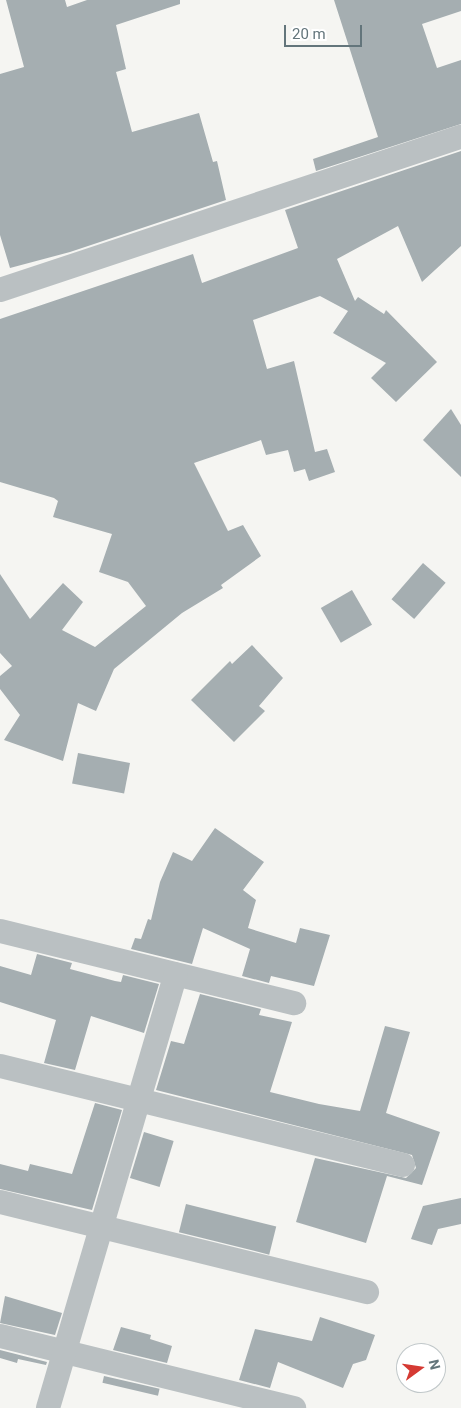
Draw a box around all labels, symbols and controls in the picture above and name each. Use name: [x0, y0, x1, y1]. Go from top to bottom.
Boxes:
scale bar: [286, 15, 364, 47]
text: 20 m: [292, 25, 326, 43]
north arrow: [396, 1343, 446, 1393]
text: N: [426, 1358, 444, 1371]

